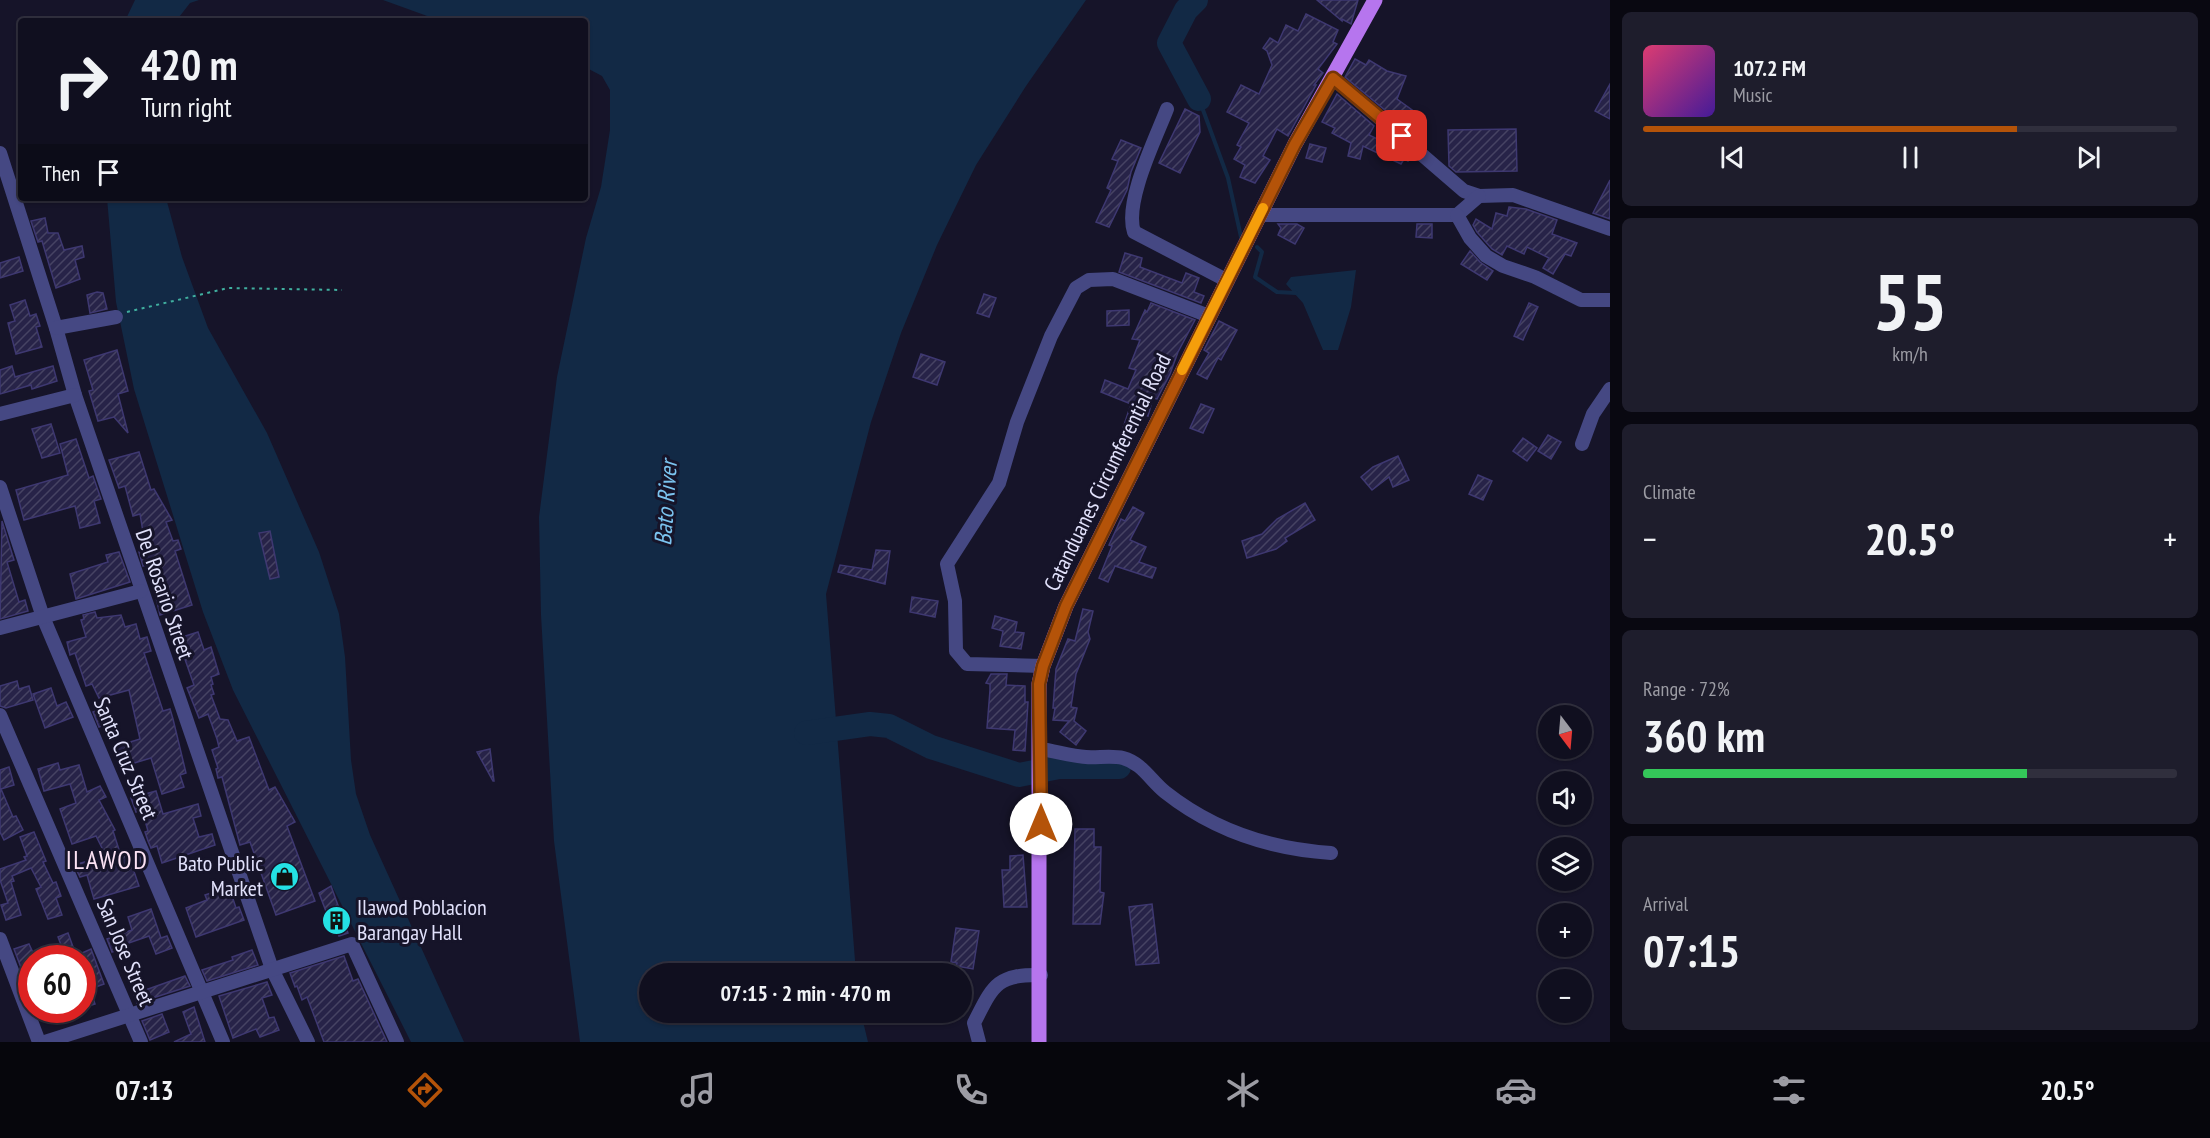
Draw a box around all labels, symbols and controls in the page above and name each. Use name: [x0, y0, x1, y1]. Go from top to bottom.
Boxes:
text: 420 m: [141, 37, 238, 92]
icon: right: [42, 42, 120, 120]
text: 107.2 FM: [1733, 54, 1806, 82]
text: Music: [1733, 82, 1773, 108]
text: Turn right: [141, 90, 232, 124]
pin: [1376, 110, 1427, 161]
icon: arrive: [1385, 119, 1418, 152]
icon: previous: [1716, 141, 1749, 174]
icon: pause: [1894, 141, 1927, 174]
icon: next: [2072, 141, 2105, 174]
icon: arrive: [92, 156, 125, 189]
text: Then: [42, 159, 80, 187]
text: 55: [1873, 251, 1947, 352]
text: km/h: [1892, 341, 1928, 367]
street label: Catanduanes Circumferential Road: [1037, 349, 1177, 595]
water label: Bato River: [647, 456, 684, 547]
text: Climate: [1643, 479, 1696, 505]
text: 20.5°: [1865, 509, 1955, 567]
text: −: [1643, 517, 1657, 560]
text: +: [2163, 517, 2177, 560]
street label: Del Rosario Street: [130, 525, 200, 663]
text: Range · 72%: [1643, 676, 1730, 702]
street label: Santa Cruz Street: [88, 693, 164, 823]
north arrow: [1538, 705, 1592, 759]
map controls: [1538, 705, 1592, 1023]
text: 360 km: [1643, 706, 1765, 764]
button: sound: [1538, 771, 1592, 825]
position arrow: [1009, 792, 1073, 856]
button: layers: [1538, 837, 1592, 891]
district label: ILAWOD: [66, 843, 148, 876]
place label: Bato Public Market: [178, 849, 263, 902]
shop icon: Bato Public Market: [268, 860, 300, 892]
text: Arrival: [1643, 891, 1688, 917]
place label: Ilawod Poblacion Barangay Hall: [357, 893, 487, 946]
street label: San Jose Street: [91, 894, 161, 1010]
button: +: [1538, 903, 1592, 957]
building icon: Ilawod Poblacion Barangay Hall: [320, 904, 352, 936]
text: 07:15: [1643, 921, 1740, 979]
speed limit sign: 60: [18, 945, 96, 1023]
button: −: [1538, 969, 1592, 1023]
text: 07:15 · 2 min · 470 m: [720, 979, 891, 1007]
icon: directions: [404, 1069, 446, 1111]
icon: music: [677, 1069, 719, 1111]
icon: phone: [950, 1069, 992, 1111]
icon: climate: [1222, 1069, 1264, 1111]
icon: car: [1495, 1069, 1537, 1111]
icon: filters: [1768, 1069, 1810, 1111]
text: 07:13: [115, 1073, 174, 1107]
text: 20.5°: [2040, 1073, 2095, 1107]

